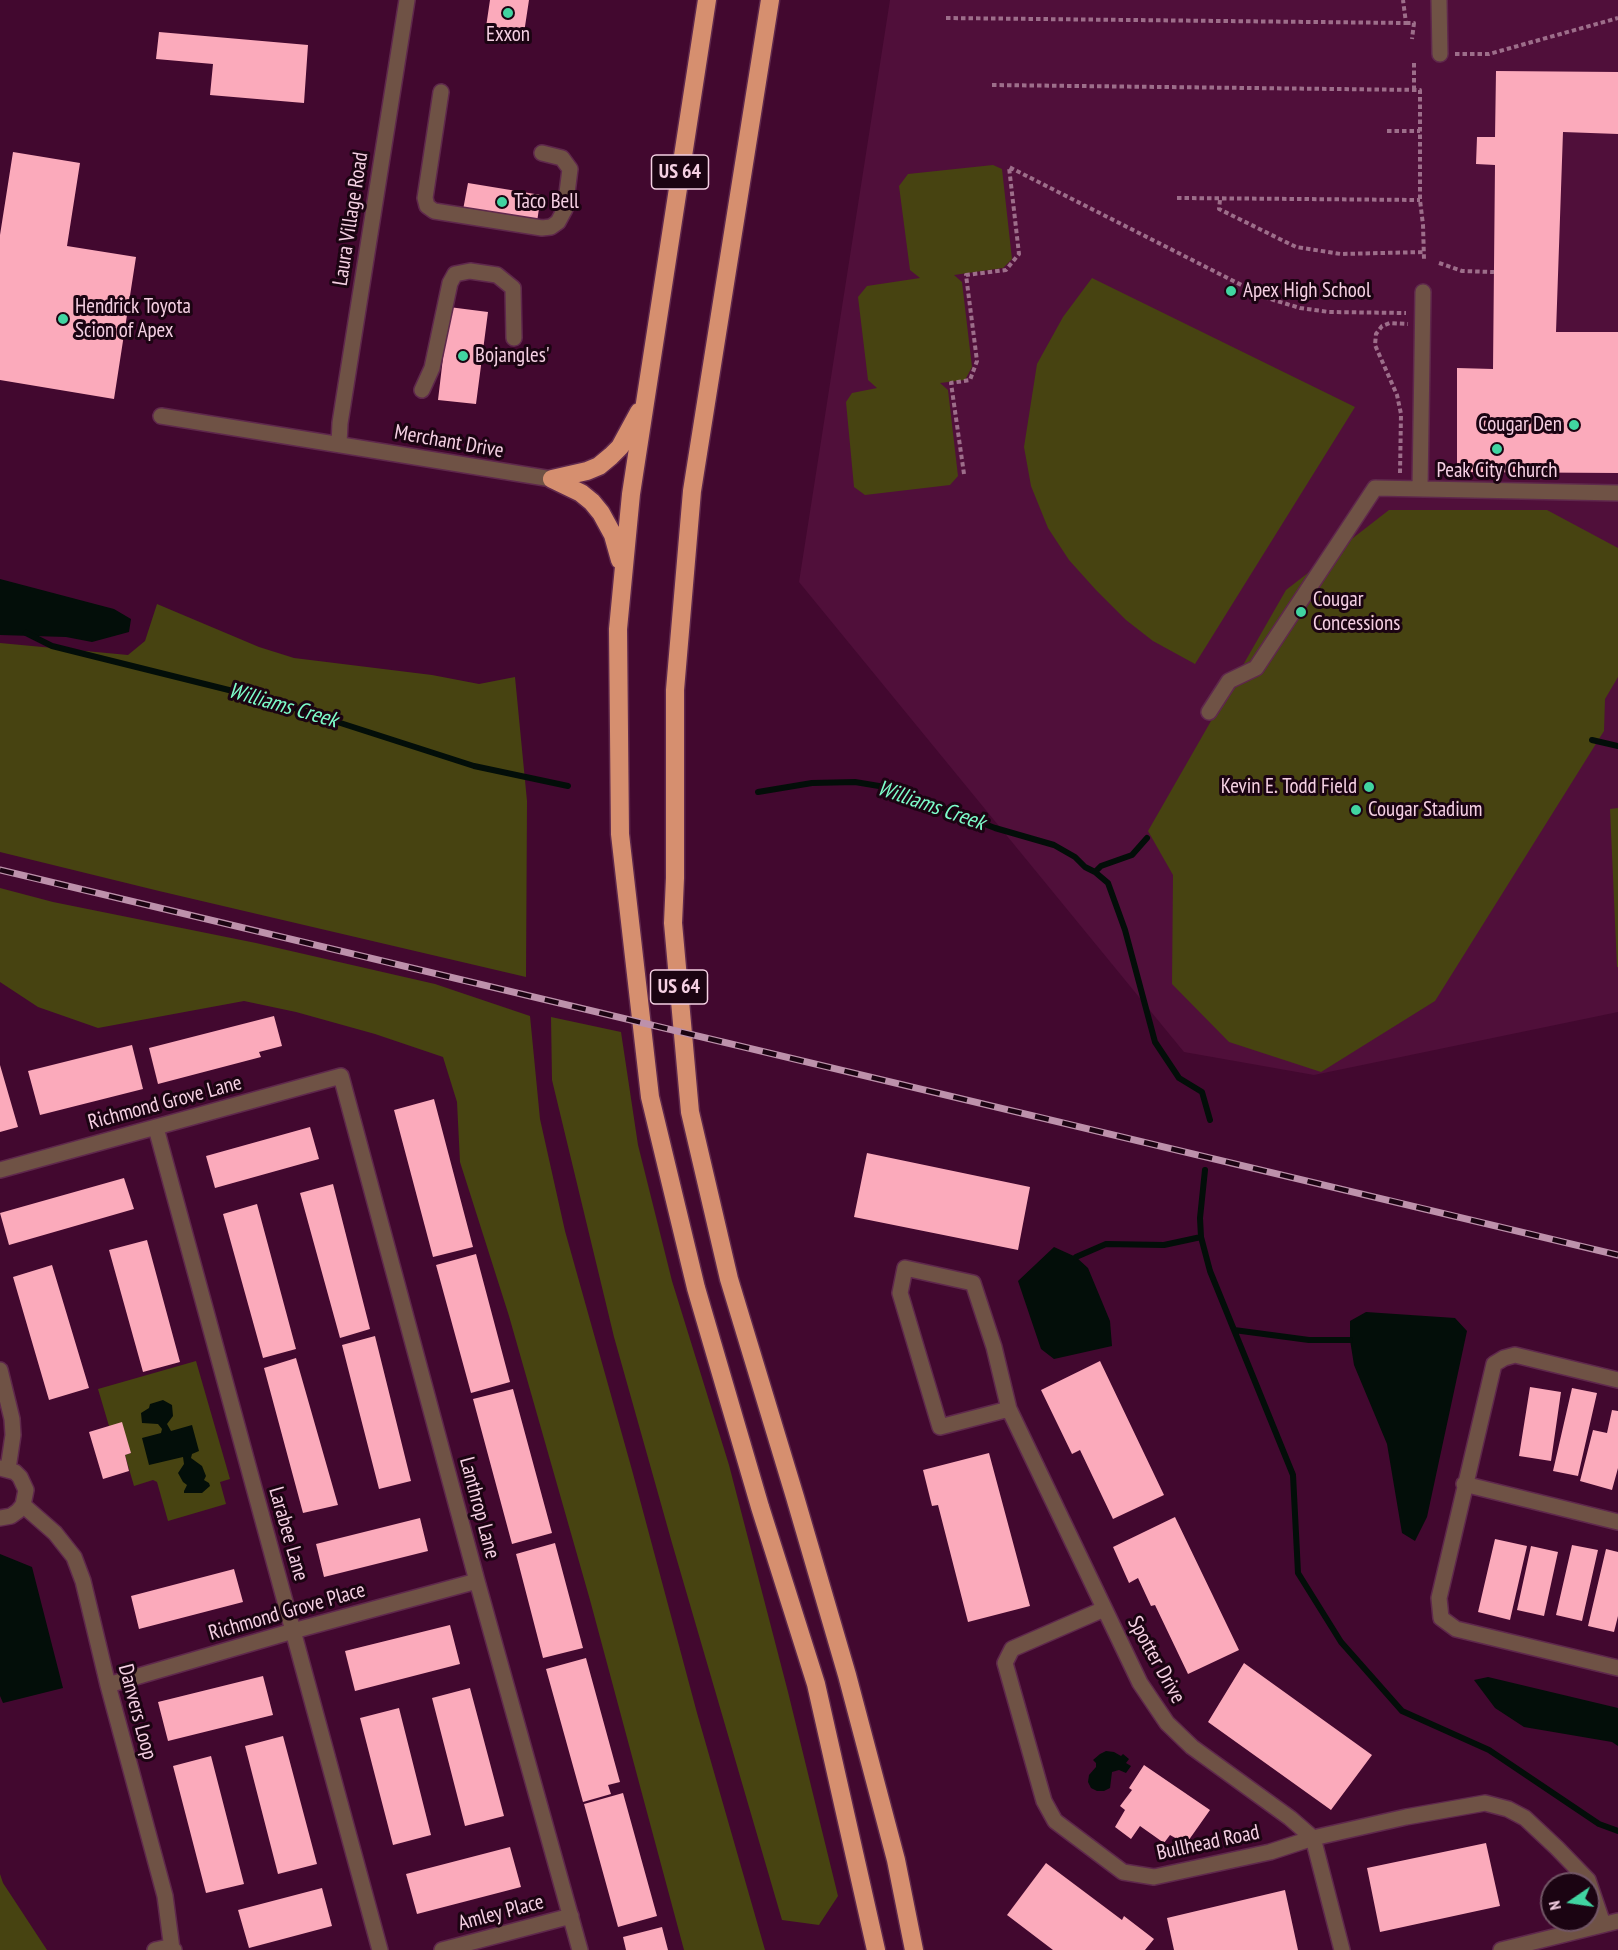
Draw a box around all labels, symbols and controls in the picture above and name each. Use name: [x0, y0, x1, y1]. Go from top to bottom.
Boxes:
marker: Exxon: [501, 6, 515, 20]
place label: Exxon: [486, 22, 530, 48]
street label: Laura Village Road: [328, 150, 374, 288]
road number: US 64: [652, 155, 708, 189]
place label: Taco Bell: [514, 189, 579, 215]
marker: Taco Bell: [495, 195, 509, 209]
place label: Apex High School: [1243, 278, 1371, 304]
marker: Apex High School: [1224, 284, 1238, 298]
place label: Hendrick Toyota Scion of Apex: [75, 294, 191, 344]
marker: Hendrick Toyota Scion of Apex: [56, 312, 70, 326]
place label: Bojangles': [475, 343, 550, 369]
marker: Bojangles': [456, 349, 470, 363]
place label: Cougar Den: [1478, 412, 1562, 438]
marker: Cougar Den: [1567, 418, 1581, 432]
street label: Merchant Drive: [392, 420, 506, 464]
marker: Peak City Church: [1490, 442, 1504, 456]
place label: Peak City Church: [1436, 458, 1558, 484]
place label: Cougar Concessions: [1313, 587, 1400, 637]
marker: Cougar Concessions: [1294, 605, 1308, 619]
water label: Williams Creek: [225, 678, 341, 734]
place label: Kevin E. Todd Field: [1221, 774, 1357, 800]
water label: Williams Creek: [874, 775, 988, 837]
marker: Kevin E. Todd Field: [1362, 780, 1376, 794]
place label: Cougar Stadium: [1368, 797, 1482, 823]
marker: Cougar Stadium: [1349, 803, 1363, 817]
road number: US 64: [650, 970, 708, 1004]
street label: Richmond Grove Lane: [86, 1070, 244, 1136]
street label: Lanthrop Lane: [453, 1454, 505, 1562]
street label: Larabee Lane: [263, 1484, 313, 1584]
street label: Richmond Grove Place: [206, 1578, 368, 1646]
street label: Spotter Drive: [1122, 1612, 1190, 1708]
street label: Danvers Loop: [112, 1661, 162, 1763]
street label: Bullhead Road: [1154, 1820, 1262, 1866]
north arrow: [1540, 1872, 1600, 1932]
street label: Amley Place: [455, 1889, 547, 1937]
text: N: [1544, 1899, 1565, 1912]

